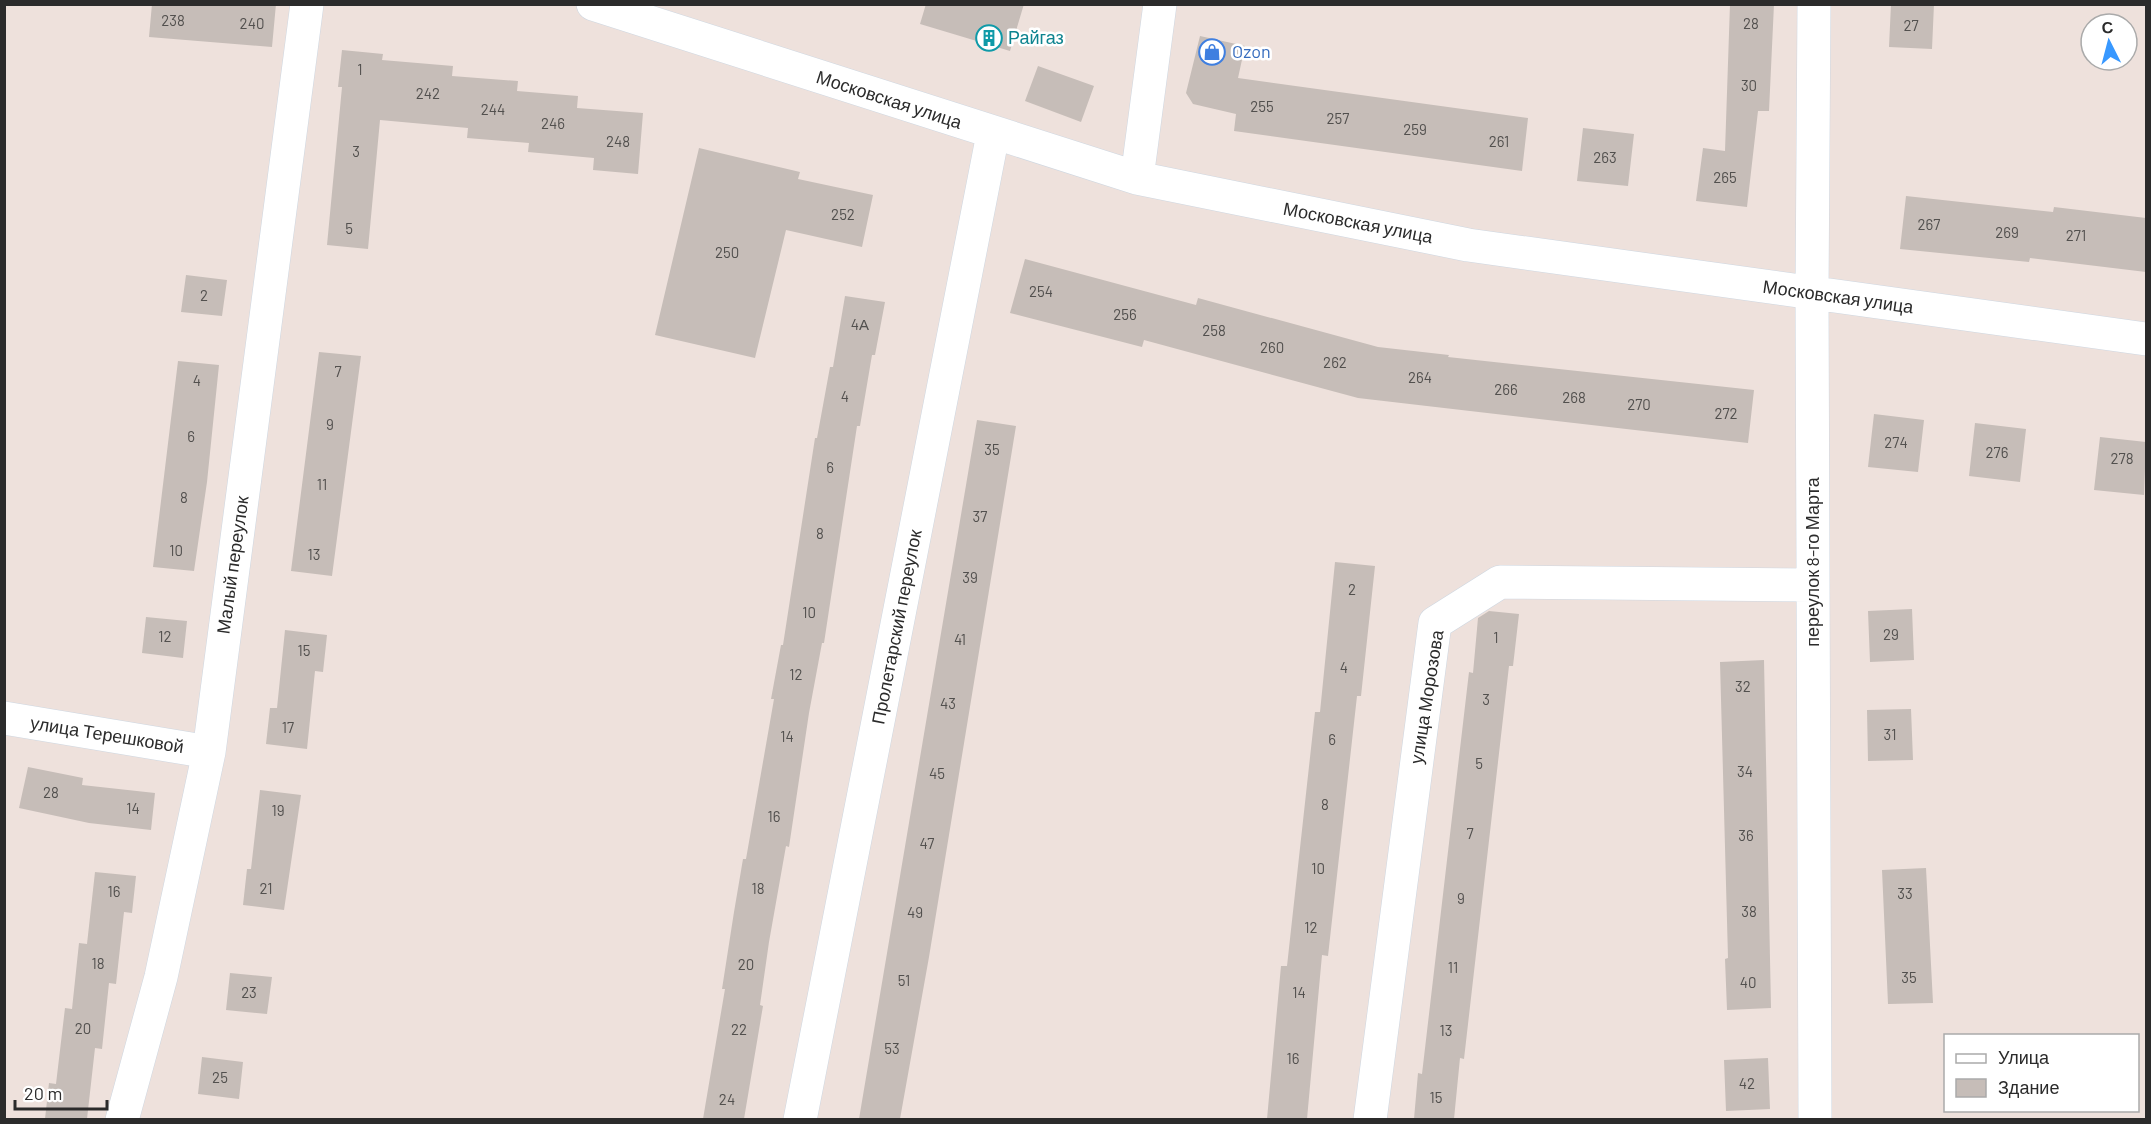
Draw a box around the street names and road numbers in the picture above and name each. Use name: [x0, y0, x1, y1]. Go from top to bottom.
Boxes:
street label: Московская улица: [814, 65, 966, 133]
street label: Московская улица: [1282, 197, 1436, 247]
street label: Московская улица: [1761, 275, 1916, 318]
street label: переулок 8-го Марта: [1801, 476, 1823, 647]
street label: Малый переулок: [211, 494, 253, 635]
street label: Пролетарский переулок: [866, 527, 926, 726]
street label: улица Морозова: [1405, 627, 1448, 766]
street label: улица Терешковой: [29, 711, 185, 757]

